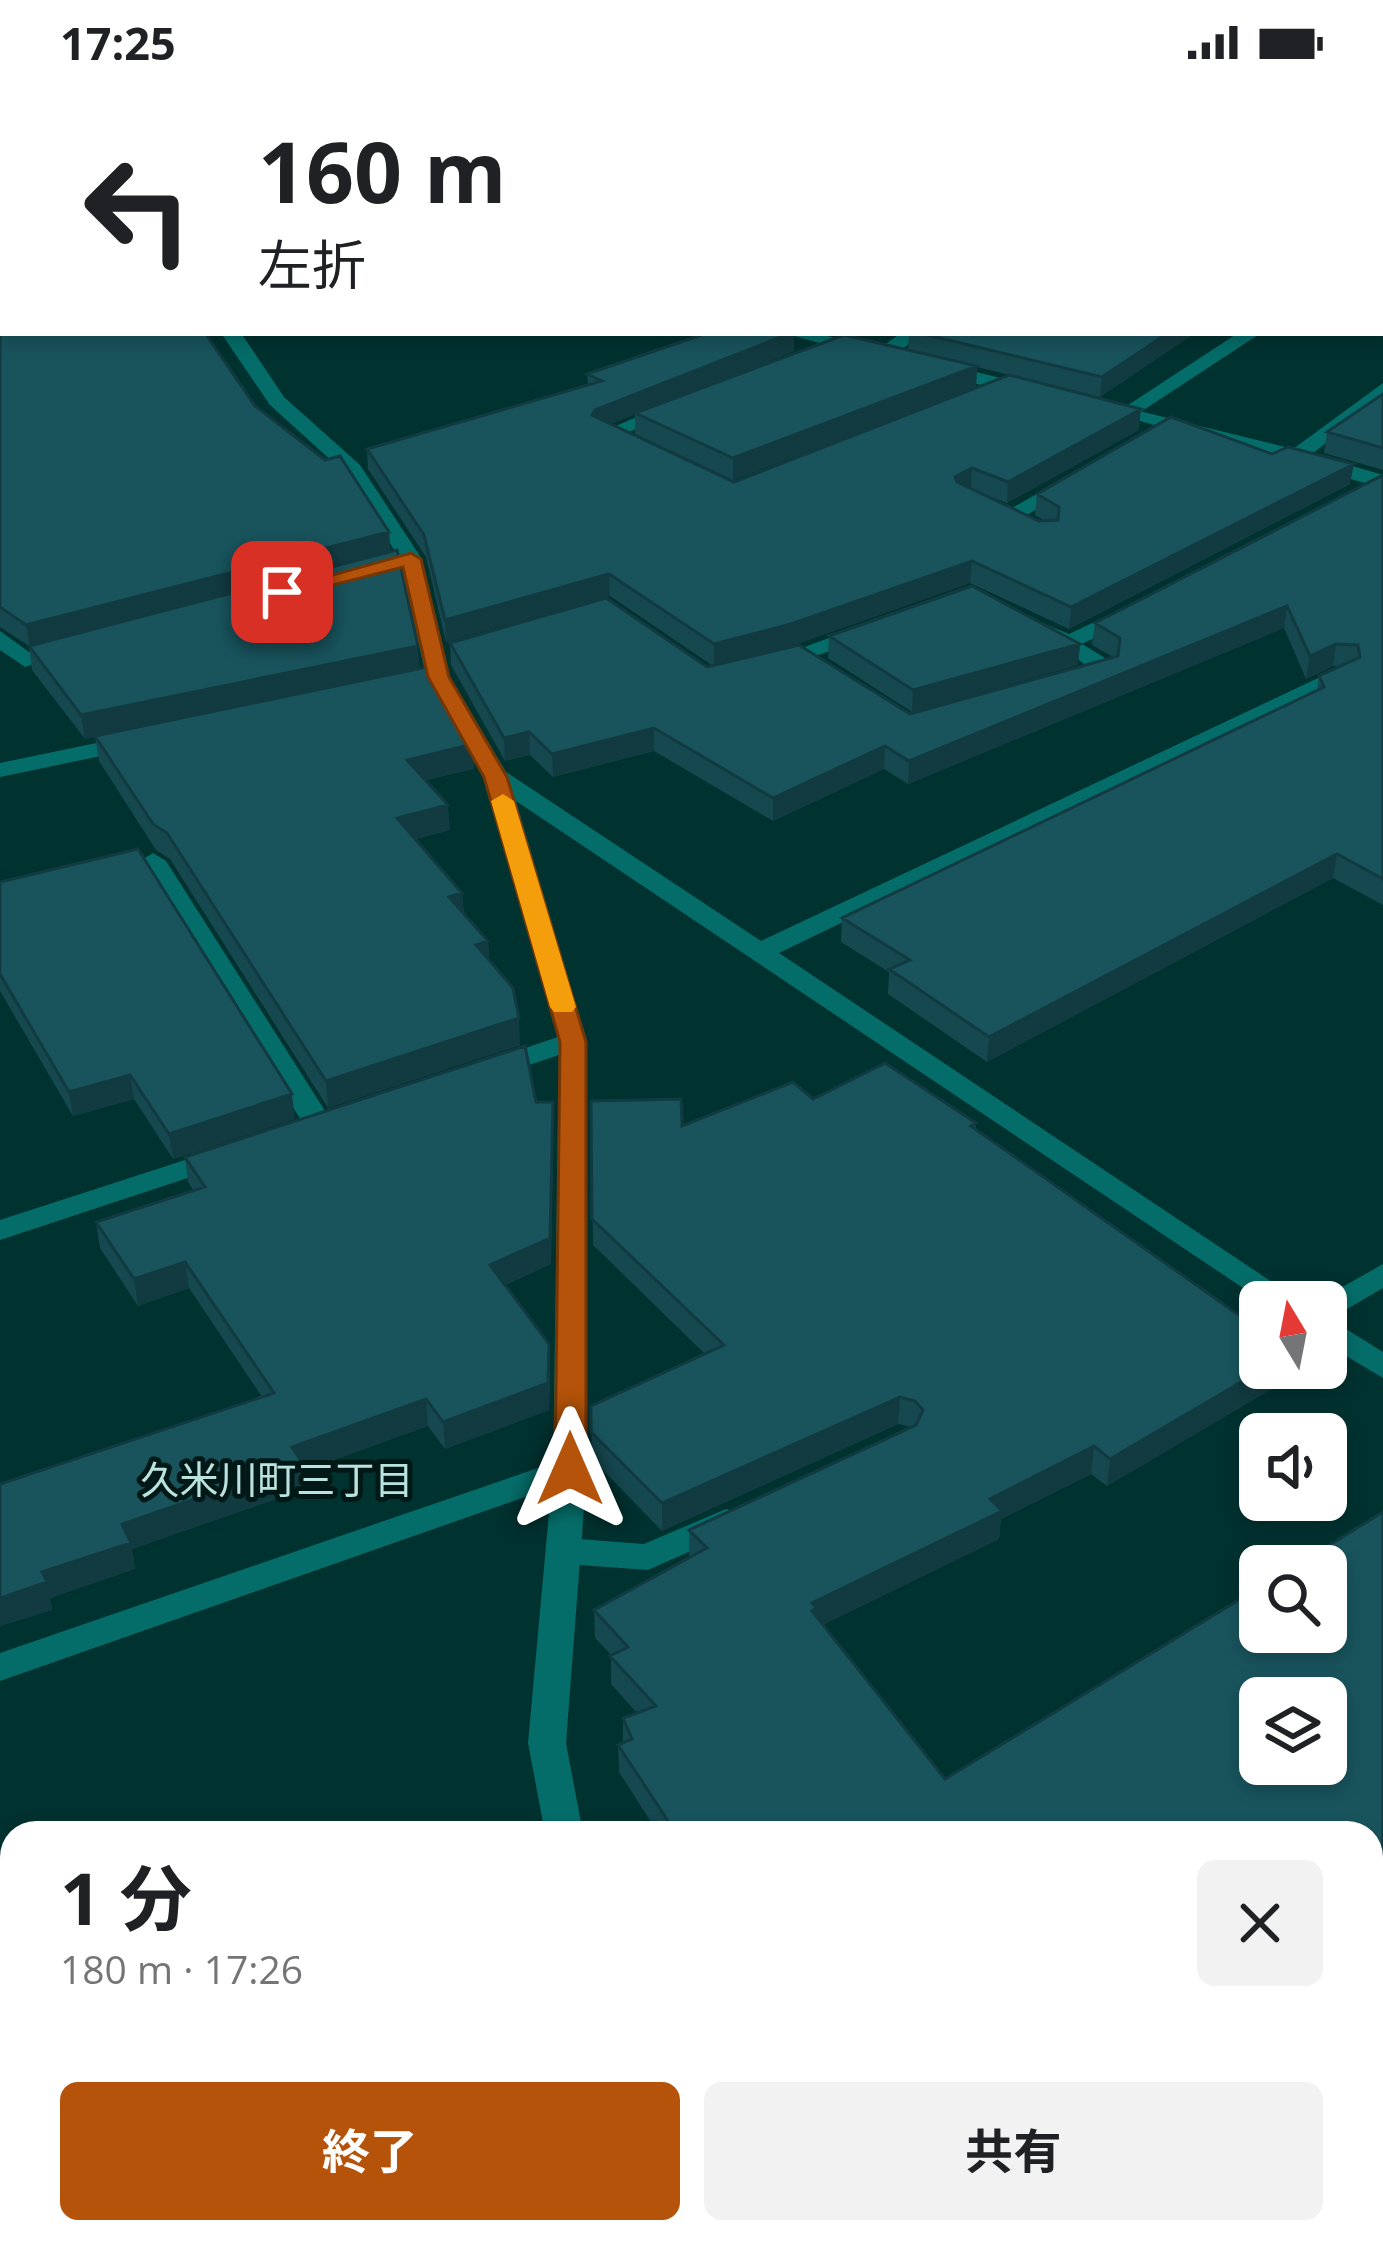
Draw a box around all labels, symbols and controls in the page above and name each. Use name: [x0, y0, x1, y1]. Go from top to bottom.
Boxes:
text: 17:25: [60, 12, 176, 73]
text: 160 m: [258, 113, 506, 228]
icon: left: [60, 132, 216, 288]
text: 左折: [258, 227, 366, 301]
pin: [231, 541, 333, 643]
icon: arrive: [249, 559, 315, 625]
north arrow: [1239, 1281, 1347, 1389]
map controls: [1239, 1281, 1347, 1785]
position arrow: [507, 1406, 633, 1532]
button: sound: [1239, 1413, 1347, 1521]
district label: 久米川町三丁目: [140, 1452, 414, 1505]
button: search: [1239, 1545, 1347, 1653]
button: layers: [1239, 1677, 1347, 1785]
text: 1 分: [60, 1848, 192, 1946]
button: close: [1197, 1860, 1323, 1986]
text: 180 m · 17:26: [60, 1942, 303, 1995]
button: 終了: [60, 2082, 680, 2220]
button: 共有: [704, 2082, 1323, 2220]

